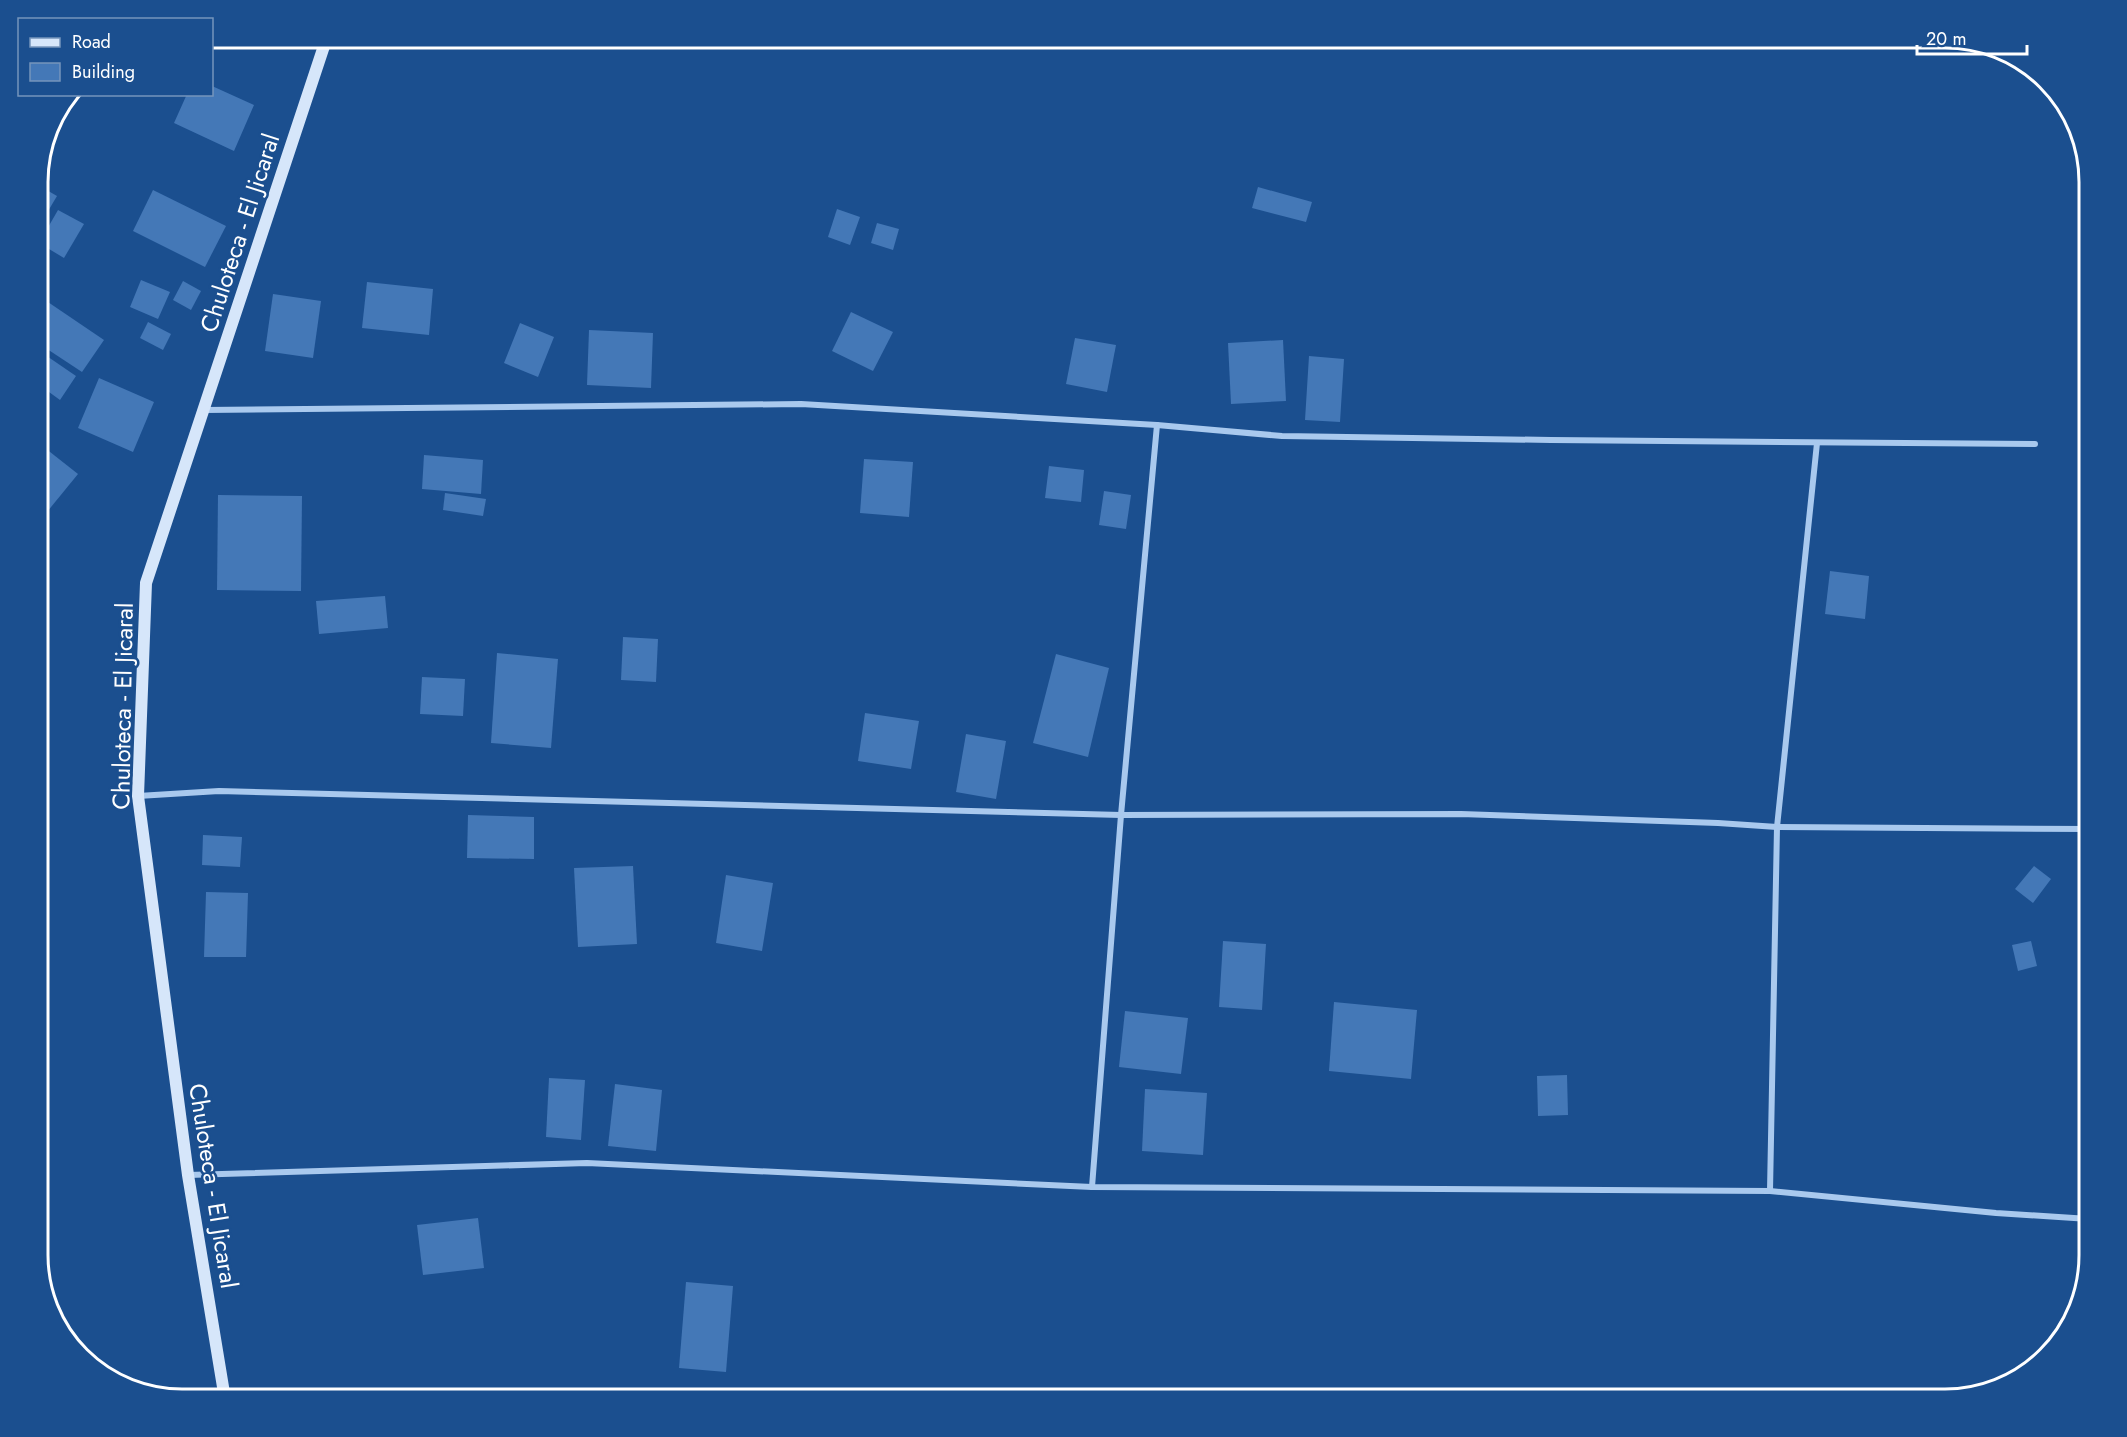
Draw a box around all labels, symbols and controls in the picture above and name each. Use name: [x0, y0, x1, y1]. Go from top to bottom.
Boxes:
legend: [18, 18, 213, 96]
scale bar: [1917, 18, 2026, 56]
text: 20 m: [1926, 26, 1966, 52]
text: Road: [72, 29, 111, 55]
text: Building: [72, 59, 135, 85]
street label: Chuloteca - El Jicaral: [191, 129, 288, 337]
street label: Chuloteca - El Jicaral: [103, 602, 142, 810]
street label: Chuloteca - El Jicaral: [180, 1081, 247, 1291]

